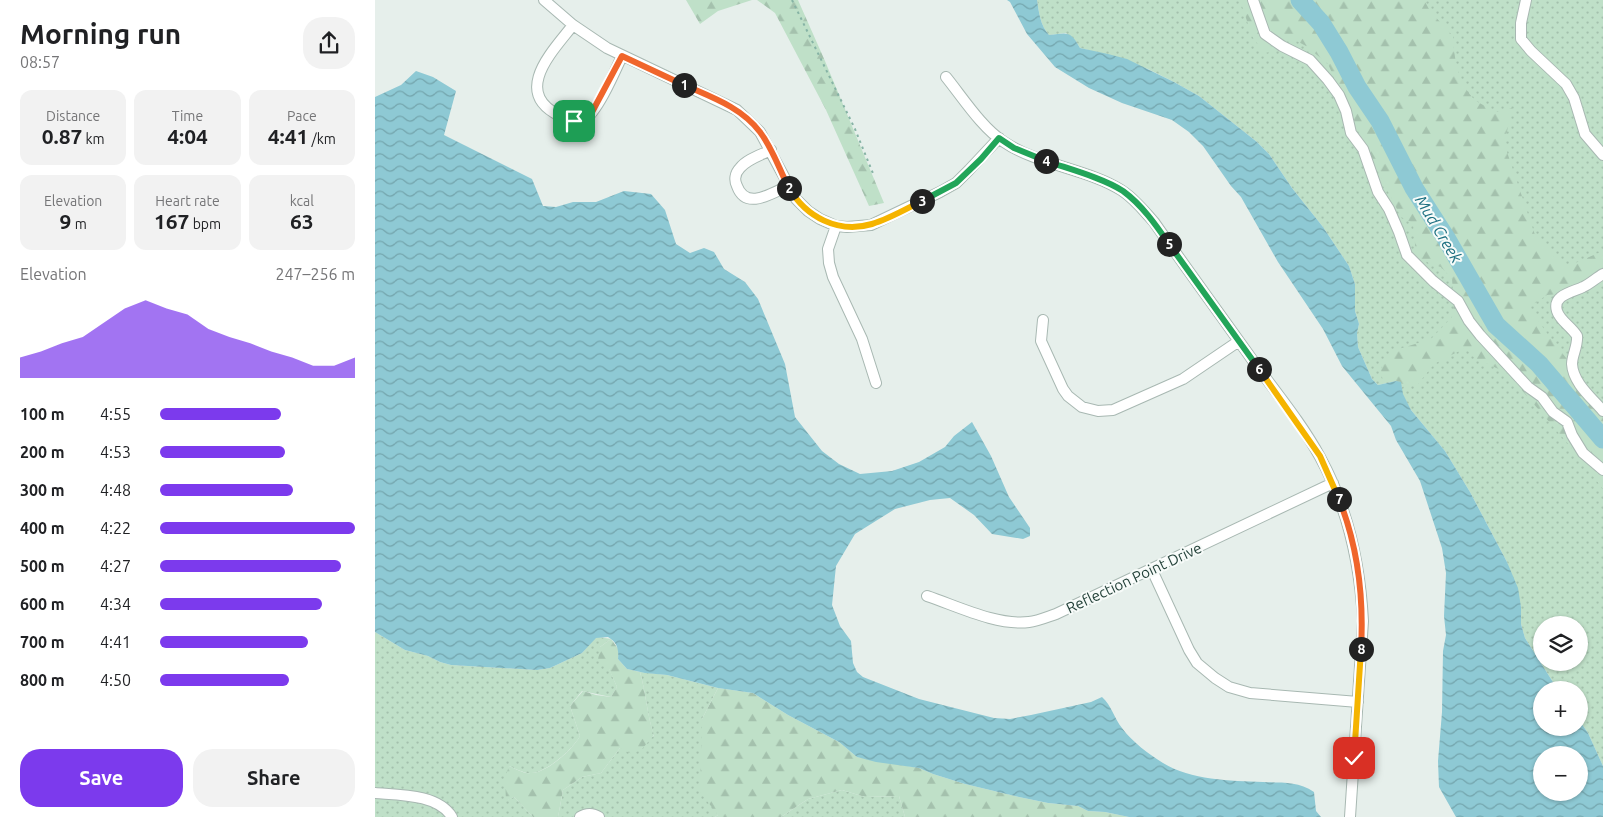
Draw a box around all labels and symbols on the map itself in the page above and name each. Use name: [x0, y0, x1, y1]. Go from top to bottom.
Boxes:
pin: 1: [671, 72, 697, 98]
pin: [553, 100, 595, 142]
pin: 4: [1033, 148, 1059, 174]
pin: 2: [777, 176, 801, 200]
pin: 3: [909, 188, 935, 214]
water label: Mud Creek: [1412, 192, 1466, 267]
pin: 5: [1157, 232, 1181, 256]
pin: 6: [1247, 356, 1271, 382]
pin: 7: [1327, 486, 1351, 512]
street label: Reflection Point Drive: [1063, 539, 1204, 616]
pin: 8: [1349, 636, 1373, 662]
pin: [1333, 737, 1375, 779]

